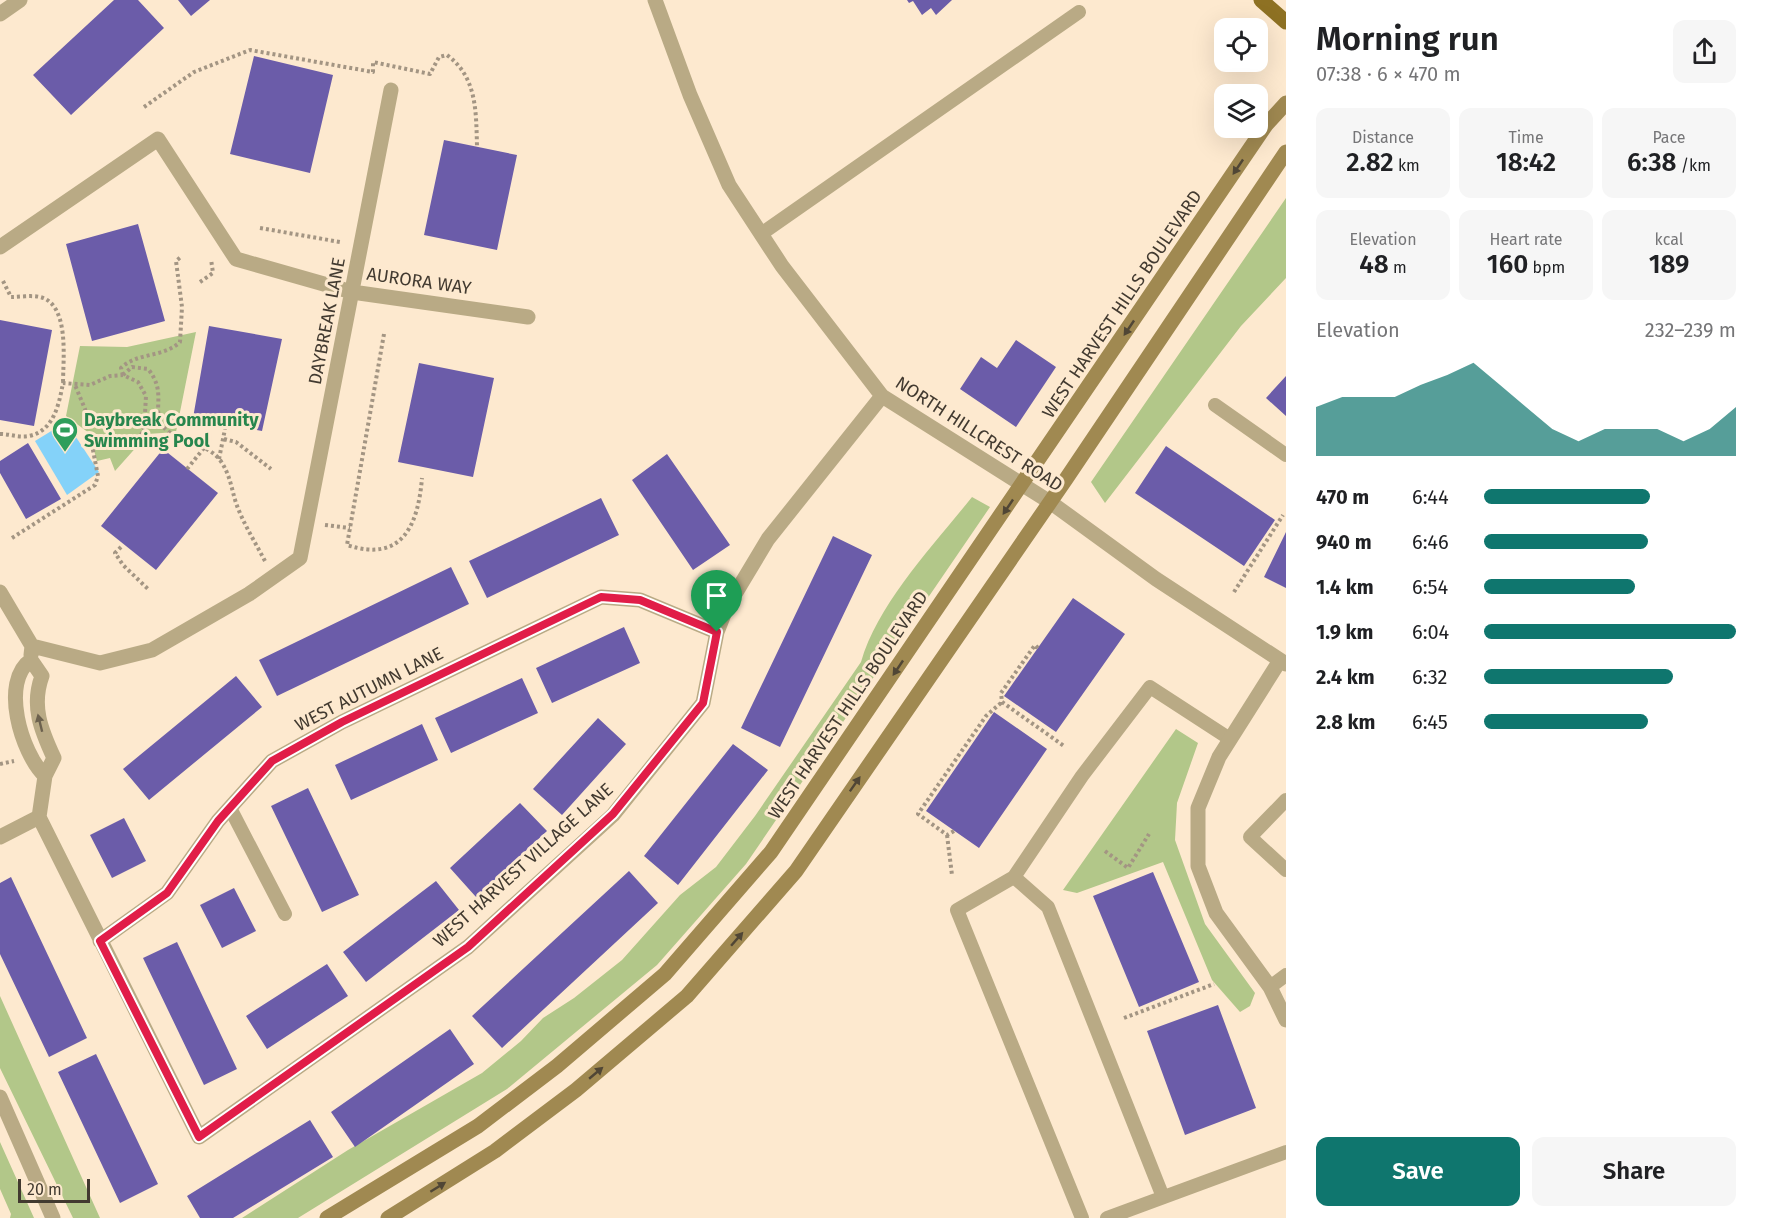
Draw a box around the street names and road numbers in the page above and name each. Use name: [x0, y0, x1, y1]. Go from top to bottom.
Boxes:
street label: WEST HARVEST HILLS BOULEVARD: [1037, 186, 1207, 422]
street label: DAYBREAK LANE: [304, 256, 350, 386]
street label: AURORA WAY: [365, 263, 473, 299]
street label: NORTH HILLCREST ROAD: [891, 372, 1067, 496]
street label: WEST HARVEST HILLS BOULEVARD: [763, 587, 933, 823]
street label: WEST AUTUMN LANE: [291, 642, 447, 736]
street label: WEST HARVEST VILLAGE LANE: [429, 778, 617, 952]

